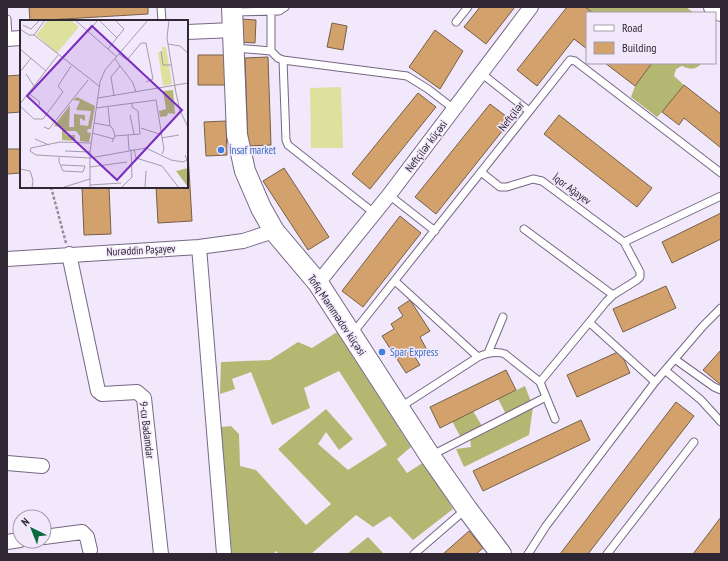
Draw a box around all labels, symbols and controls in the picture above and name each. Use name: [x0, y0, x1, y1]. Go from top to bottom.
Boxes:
legend: [586, 12, 716, 64]
inset map: [20, 20, 188, 188]
text: Road: [622, 20, 642, 35]
text: Building: [622, 40, 657, 55]
street label: Neftçilər: [495, 98, 527, 134]
street label: Neftçilər küçəsi: [402, 117, 450, 175]
place label: İnsaf market: [229, 143, 276, 157]
marker: İnsaf market: [216, 145, 226, 155]
street label: İqor Ağayev: [550, 170, 595, 208]
street label: Nurəddin Paşayev: [106, 241, 176, 259]
street label: Tofiq Məmmədov küçəsi: [305, 272, 369, 358]
place label: Spar Express: [390, 345, 439, 359]
marker: Spar Express: [377, 347, 387, 357]
street label: 9-cu Badamdar: [137, 401, 157, 459]
north arrow: [12, 509, 52, 549]
text: N: [18, 515, 32, 529]

